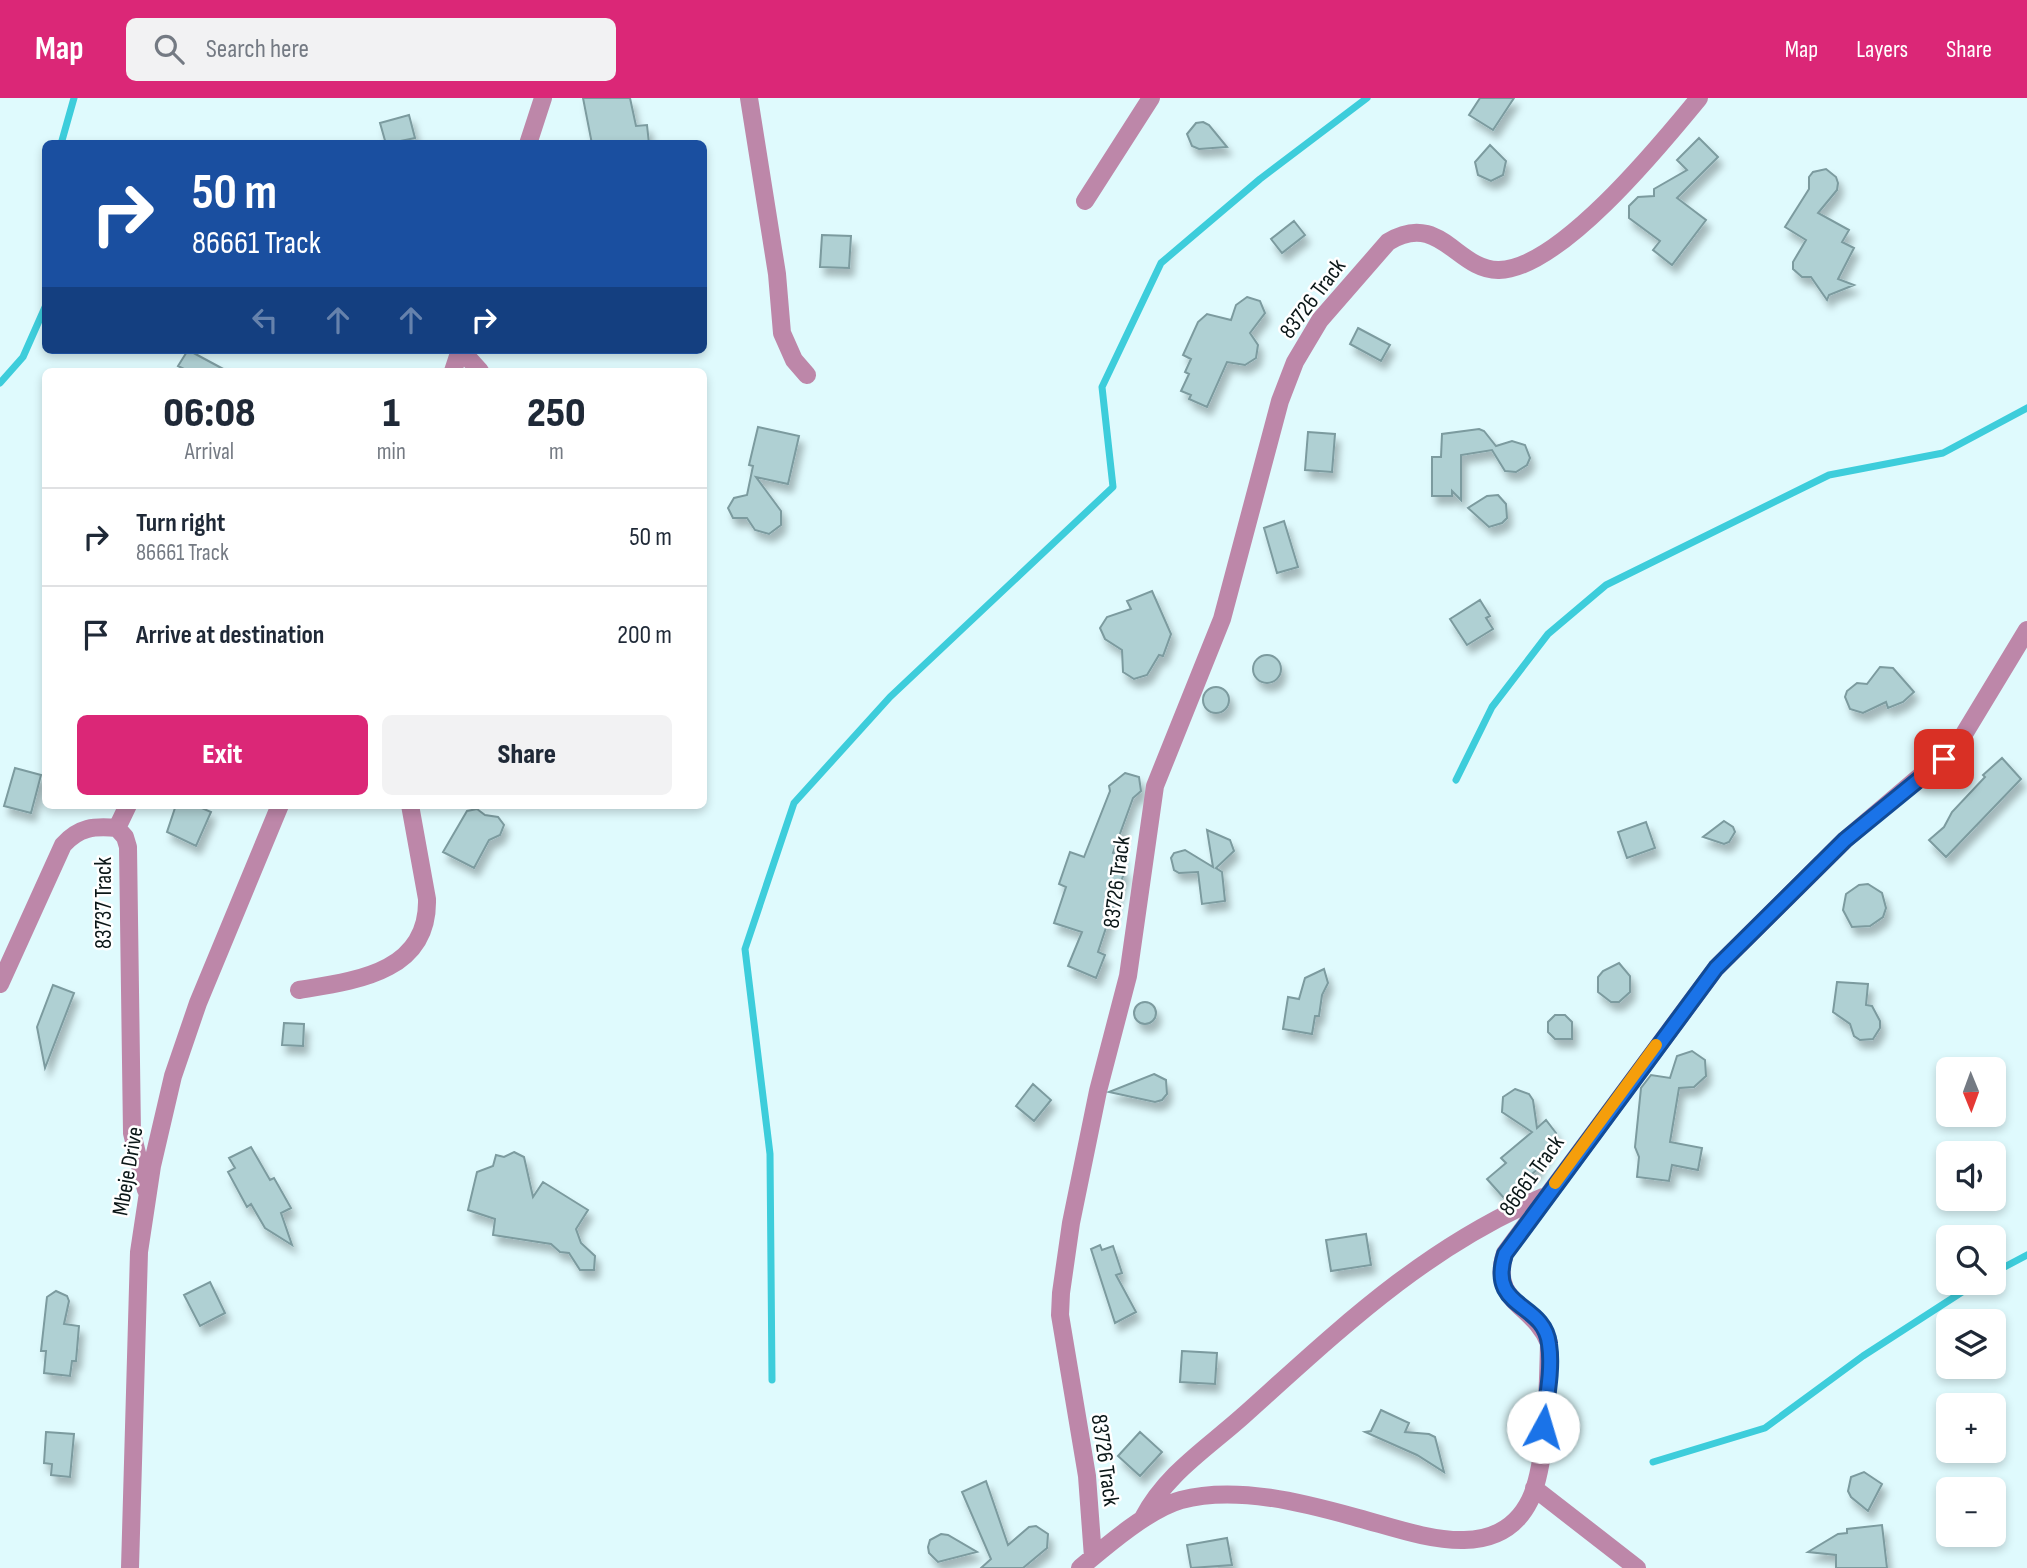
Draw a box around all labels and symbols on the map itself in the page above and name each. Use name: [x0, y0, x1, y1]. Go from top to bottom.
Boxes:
street label: 83726 Track: [1274, 253, 1352, 344]
pin: [1914, 729, 1974, 789]
street label: 83726 Track: [1097, 834, 1137, 930]
street label: 83737 Track: [90, 857, 118, 949]
north arrow: [1936, 1057, 2006, 1127]
street label: Mbeje Drive: [106, 1125, 150, 1218]
street label: 86661 Track: [1493, 1130, 1571, 1221]
position arrow: [1506, 1390, 1580, 1464]
street label: 83726 Track: [1085, 1412, 1125, 1508]

